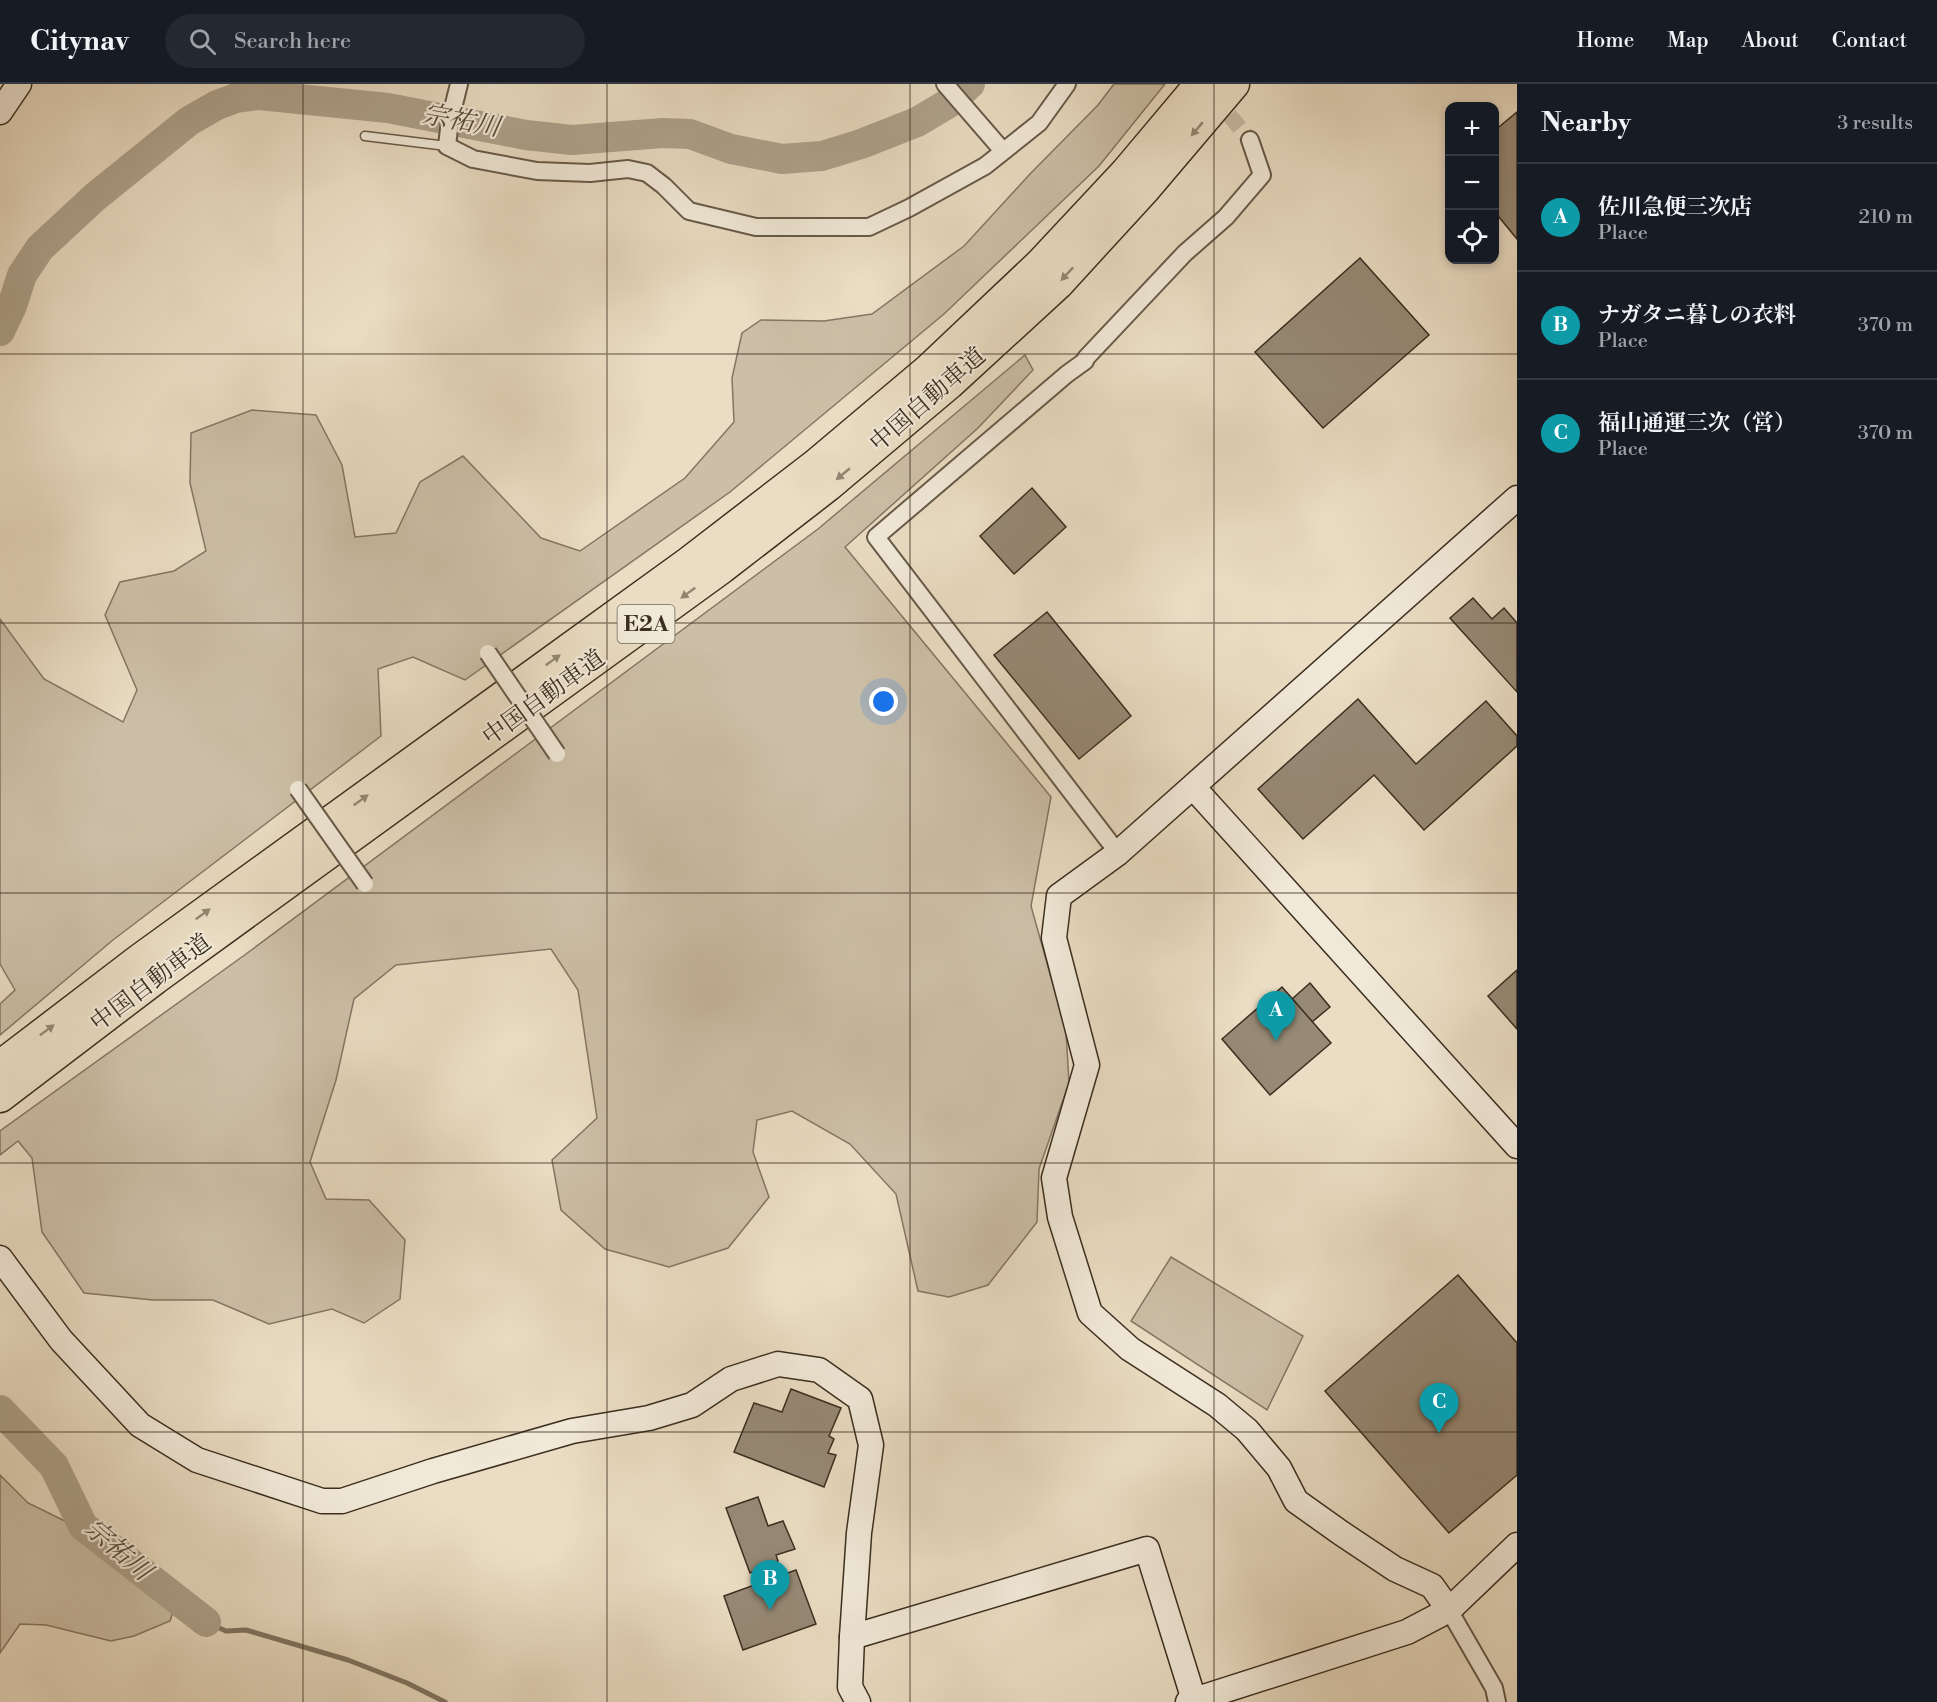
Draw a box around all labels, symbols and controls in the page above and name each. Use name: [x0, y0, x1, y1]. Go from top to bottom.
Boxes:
search box: [165, 14, 585, 68]
text: Citynav: [30, 24, 129, 59]
icon: search: [186, 25, 219, 58]
text: Search here: [234, 28, 351, 55]
text: Home: [1577, 28, 1634, 54]
text: Map: [1667, 28, 1709, 54]
text: About: [1742, 28, 1799, 54]
text: Contact: [1832, 28, 1907, 54]
water label: 宗祐川: [420, 98, 505, 144]
map controls: [1445, 102, 1499, 264]
button: +: [1445, 102, 1499, 156]
text: Nearby: [1541, 107, 1631, 139]
text: 3 results: [1837, 111, 1913, 136]
one-way arrow: [1190, 121, 1203, 137]
button: −: [1445, 156, 1499, 210]
text: 佐川急便三次店: [1598, 194, 1752, 221]
text: A: [1553, 205, 1568, 230]
text: 210 m: [1858, 205, 1913, 230]
button: locate: [1445, 210, 1499, 264]
text: Place: [1598, 221, 1648, 246]
one-way arrow: [1060, 267, 1074, 282]
text: ナガタニ暮しの衣料: [1598, 302, 1796, 329]
text: B: [1553, 313, 1568, 338]
text: 370 m: [1858, 313, 1913, 338]
text: Place: [1598, 329, 1648, 354]
street label: 中国自動車道: [864, 341, 992, 459]
text: 福山通運三次（営）: [1598, 410, 1796, 437]
text: C: [1553, 421, 1568, 446]
text: 370 m: [1858, 421, 1913, 446]
text: Place: [1598, 437, 1648, 462]
one-way arrow: [836, 467, 851, 480]
one-way arrow: [681, 587, 697, 599]
road number: E2A: [618, 605, 674, 643]
street label: 中国自動車道: [477, 644, 611, 752]
one-way arrow: [545, 655, 560, 667]
your location: [869, 687, 898, 716]
one-way arrow: [353, 794, 368, 806]
one-way arrow: [194, 908, 210, 920]
street label: 中国自動車道: [84, 928, 218, 1038]
pin: A: [1256, 992, 1296, 1041]
one-way arrow: [39, 1025, 54, 1037]
pin: C: [1420, 1384, 1458, 1433]
water label: 宗祐川: [78, 1512, 160, 1590]
pin: B: [750, 1560, 790, 1610]

